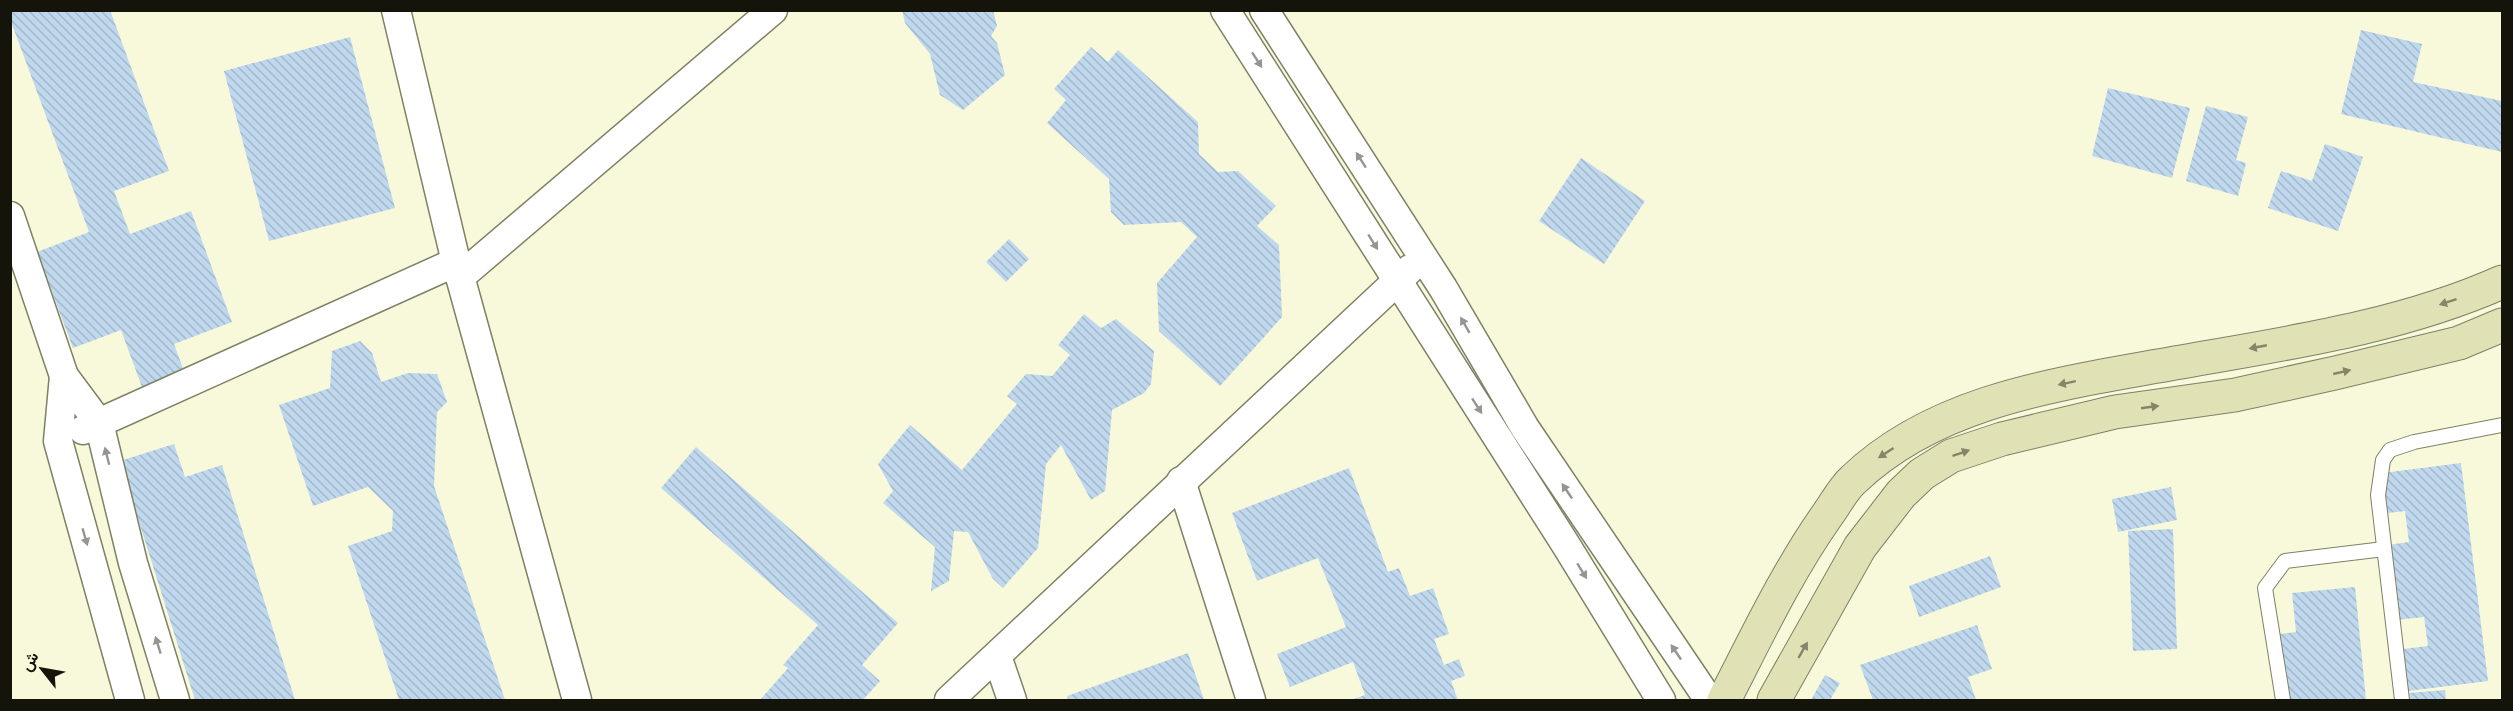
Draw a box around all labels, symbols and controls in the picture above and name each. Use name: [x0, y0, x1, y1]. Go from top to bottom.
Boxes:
one-way arrow: [1251, 51, 1262, 68]
one-way arrow: [1355, 152, 1366, 168]
one-way arrow: [1367, 234, 1378, 250]
one-way arrow: [2439, 297, 2457, 307]
one-way arrow: [1459, 317, 1470, 333]
one-way arrow: [2249, 343, 2268, 352]
one-way arrow: [2333, 366, 2351, 376]
one-way arrow: [2057, 379, 2076, 389]
one-way arrow: [1472, 398, 1483, 415]
one-way arrow: [2141, 403, 2160, 412]
one-way arrow: [102, 447, 112, 466]
one-way arrow: [1878, 447, 1894, 458]
one-way arrow: [1952, 448, 1970, 457]
one-way arrow: [1561, 483, 1573, 499]
one-way arrow: [81, 529, 90, 547]
one-way arrow: [1576, 563, 1587, 579]
one-way arrow: [153, 636, 162, 654]
north arrow: [12, 639, 72, 699]
one-way arrow: [1798, 641, 1808, 658]
one-way arrow: [1671, 644, 1682, 660]
text: ش: [16, 648, 43, 675]

